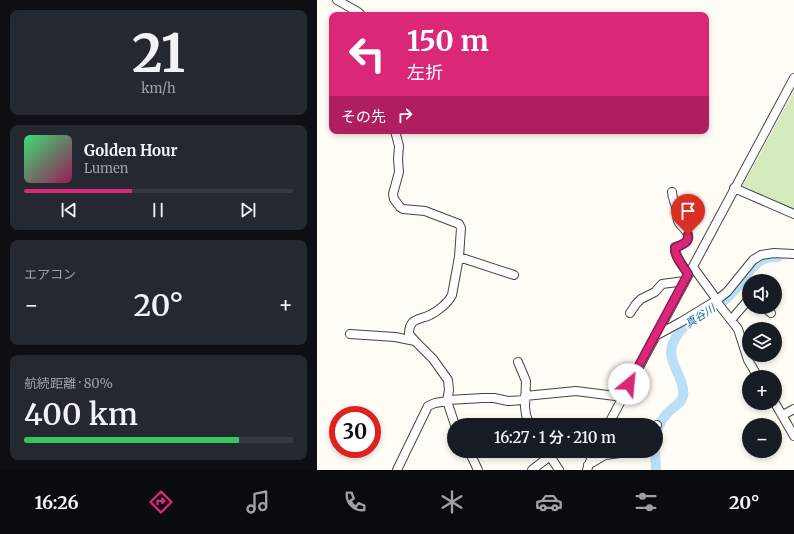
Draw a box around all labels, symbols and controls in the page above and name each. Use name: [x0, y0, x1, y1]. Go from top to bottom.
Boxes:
text: 21: [132, 21, 185, 86]
text: 150 m: [407, 23, 489, 59]
icon: left: [341, 28, 393, 80]
text: 左折: [407, 61, 443, 84]
text: km/h: [141, 80, 176, 97]
icon: right: [394, 104, 416, 126]
text: その先: [341, 107, 386, 126]
text: Golden Hour: [84, 141, 178, 160]
text: Lumen: [84, 160, 128, 177]
pin: [671, 194, 705, 235]
icon: previous: [58, 199, 80, 221]
icon: pause: [147, 199, 169, 221]
icon: next: [237, 199, 259, 221]
icon: arrive: [677, 200, 699, 222]
text: エアコン: [24, 266, 76, 283]
map controls: [742, 274, 782, 458]
button: sound: [742, 274, 782, 314]
text: 20°: [133, 286, 184, 324]
text: −: [24, 291, 39, 319]
text: +: [278, 291, 293, 319]
water label: 真谷川: [682, 301, 718, 331]
button: layers: [742, 322, 782, 362]
position arrow: [608, 363, 650, 405]
button: +: [742, 370, 782, 410]
text: 航続距離 · 80%: [24, 375, 113, 392]
text: 400 km: [24, 395, 138, 433]
speed limit sign: 30: [329, 406, 381, 458]
button: −: [742, 418, 782, 458]
text: 16:27 · 1 分 · 210 m: [494, 428, 616, 447]
icon: directions: [147, 488, 175, 516]
icon: music: [244, 488, 272, 516]
icon: phone: [341, 488, 369, 516]
icon: climate: [438, 488, 466, 516]
icon: car: [535, 488, 563, 516]
icon: filters: [632, 488, 660, 516]
text: 16:26: [34, 491, 79, 514]
text: 20°: [729, 491, 760, 514]

